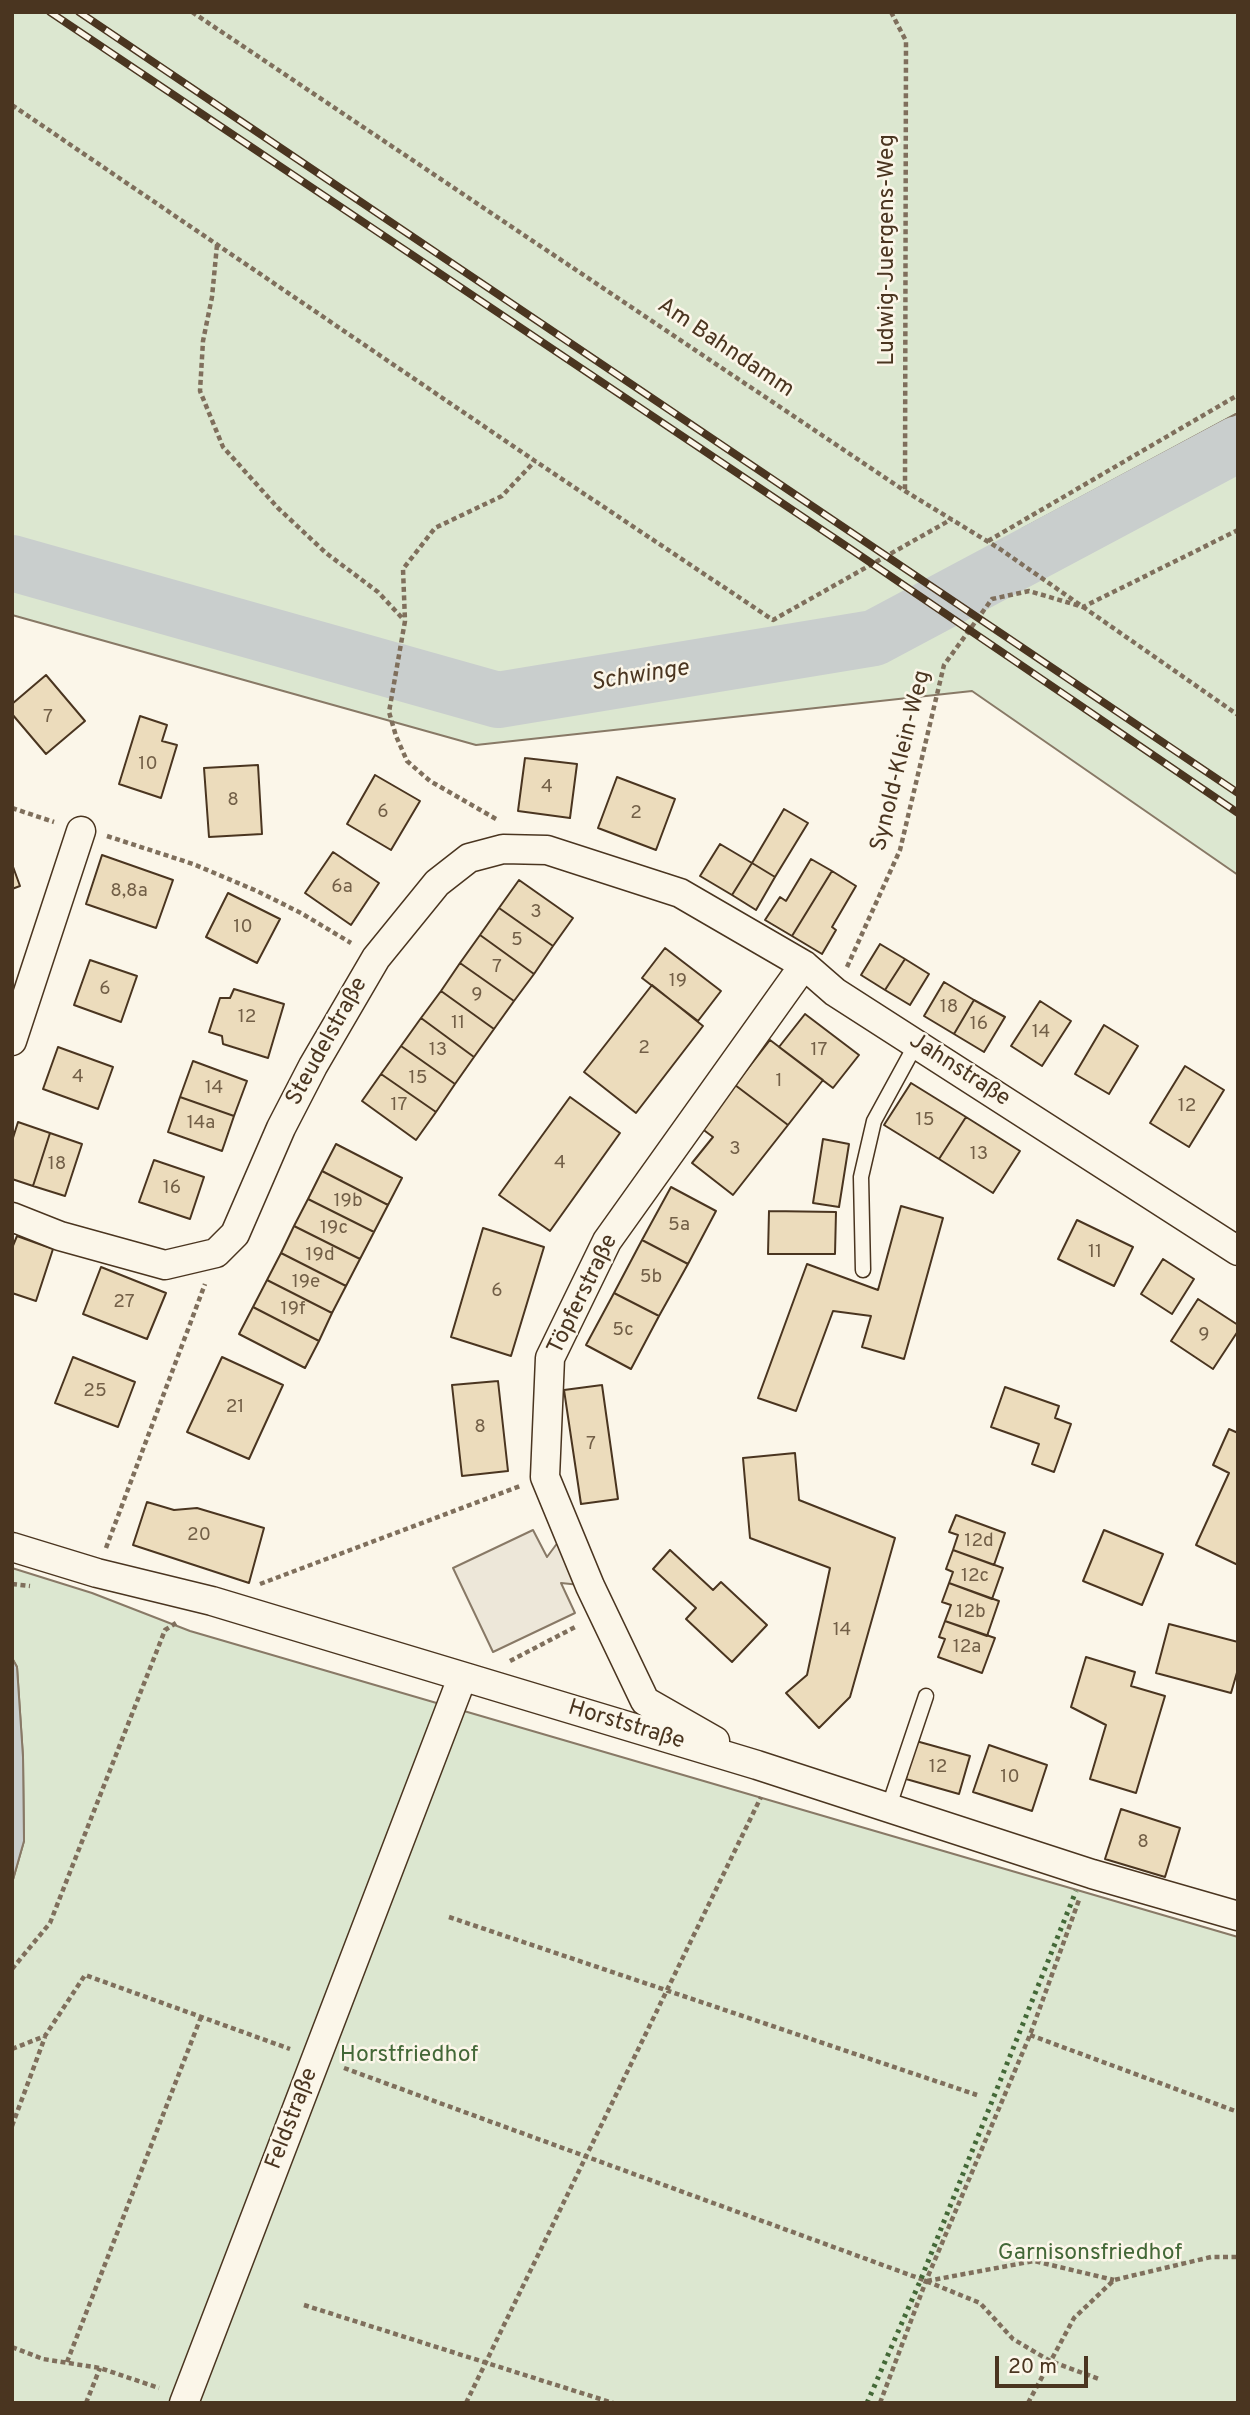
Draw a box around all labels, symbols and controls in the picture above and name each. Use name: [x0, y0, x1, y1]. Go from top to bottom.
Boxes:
street label: Ludwig-Juergens-Weg: [874, 134, 902, 366]
street label: Am Bahndamm: [651, 293, 799, 405]
water label: Schwinge: [589, 655, 691, 699]
street label: Synold-Klein-Weg: [866, 668, 938, 854]
house number: 7: [43, 707, 53, 729]
house number: 10: [138, 754, 158, 776]
house number: 4: [541, 777, 553, 799]
house number: 8: [227, 790, 239, 812]
house number: 6: [377, 802, 389, 824]
house number: 2: [630, 803, 642, 825]
house number: 6a: [331, 877, 353, 899]
house number: 8,8a: [110, 881, 148, 903]
house number: 3: [530, 902, 542, 924]
house number: 10: [233, 917, 253, 939]
house number: 5: [511, 930, 523, 952]
house number: 7: [492, 957, 502, 979]
house number: 19: [669, 971, 687, 993]
street label: Steudelstraße: [281, 973, 375, 1111]
house number: 6: [99, 979, 111, 1001]
house number: 9: [471, 985, 483, 1007]
house number: 18: [940, 997, 958, 1019]
house number: 12: [238, 1007, 256, 1029]
house number: 11: [451, 1013, 465, 1035]
house number: 16: [970, 1014, 988, 1036]
house number: 14: [1032, 1022, 1050, 1044]
street label: Jahnstraße: [903, 1028, 1015, 1114]
house number: 2: [638, 1038, 650, 1060]
house number: 13: [429, 1040, 447, 1062]
house number: 17: [811, 1040, 827, 1062]
house number: 4: [72, 1067, 84, 1089]
house number: 15: [409, 1068, 427, 1090]
house number: 1: [775, 1071, 783, 1093]
house number: 14: [205, 1078, 223, 1100]
house number: 17: [391, 1095, 407, 1117]
house number: 12: [1178, 1096, 1196, 1118]
house number: 15: [916, 1110, 934, 1132]
house number: 14a: [187, 1113, 215, 1135]
house number: 3: [729, 1139, 741, 1161]
house number: 13: [970, 1144, 988, 1166]
house number: 4: [554, 1153, 566, 1175]
house number: 18: [48, 1154, 66, 1176]
house number: 16: [163, 1178, 181, 1200]
house number: 19b: [333, 1191, 363, 1213]
house number: 5a: [668, 1215, 690, 1237]
house number: 19c: [320, 1218, 348, 1240]
street label: Töpferstraße: [543, 1230, 625, 1360]
house number: 11: [1088, 1242, 1102, 1264]
house number: 19d: [305, 1245, 335, 1267]
house number: 5b: [640, 1267, 662, 1289]
house number: 19e: [292, 1272, 320, 1294]
house number: 6: [491, 1281, 503, 1303]
house number: 27: [113, 1292, 135, 1314]
house number: 19f: [281, 1299, 305, 1321]
house number: 5c: [612, 1320, 634, 1342]
house number: 9: [1198, 1325, 1210, 1347]
house number: 25: [83, 1381, 107, 1403]
house number: 21: [226, 1397, 244, 1419]
house number: 8: [474, 1417, 486, 1439]
house number: 7: [586, 1434, 596, 1456]
house number: 20: [187, 1525, 211, 1547]
house number: 12d: [964, 1531, 994, 1553]
house number: 12c: [961, 1566, 989, 1588]
house number: 12b: [956, 1602, 986, 1624]
house number: 14: [833, 1620, 851, 1642]
house number: 12a: [953, 1637, 981, 1659]
street label: Horststraße: [564, 1695, 688, 1757]
house number: 12: [929, 1757, 947, 1779]
house number: 10: [1000, 1767, 1020, 1789]
house number: 8: [1137, 1832, 1149, 1854]
park label: Horstfriedhof: [340, 2042, 478, 2070]
street label: Feldstraße: [261, 2064, 325, 2174]
park label: Garnisonsfriedhof: [998, 2240, 1182, 2268]
scale bar: [998, 2342, 1091, 2386]
text: 20 m: [1008, 2354, 1057, 2381]

